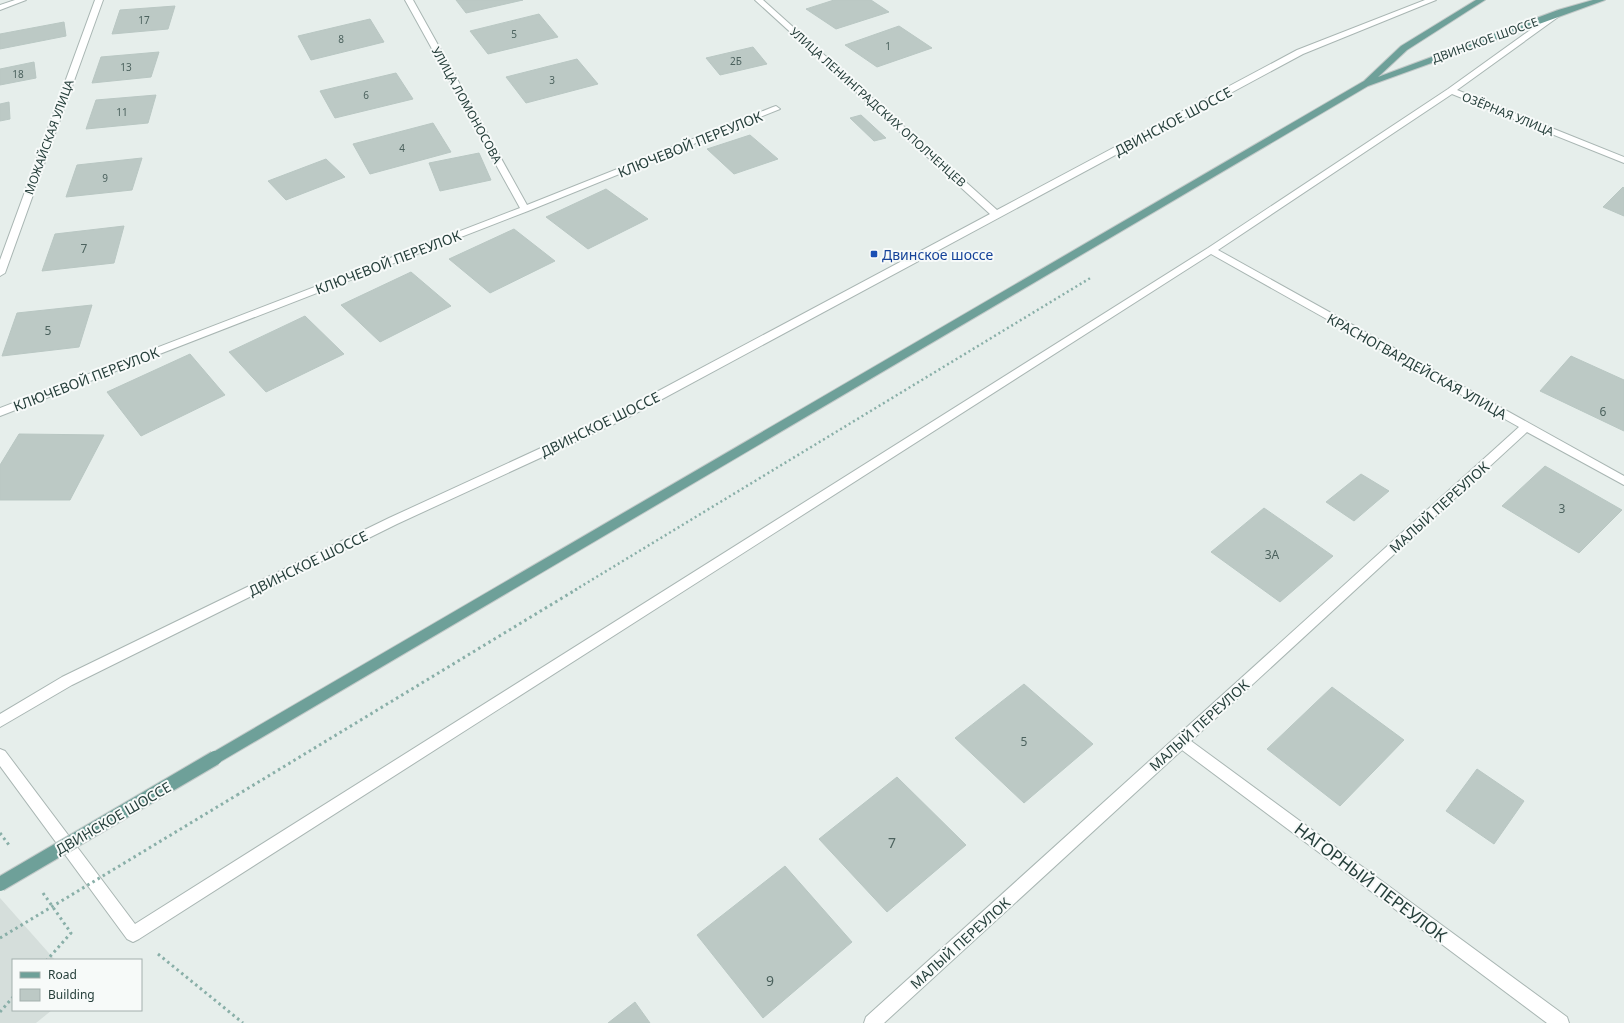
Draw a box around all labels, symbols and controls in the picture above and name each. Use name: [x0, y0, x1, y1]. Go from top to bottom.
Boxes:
house number: 17: [138, 13, 150, 27]
street label: ДВИНСКОЕ ШОССЕ: [1430, 13, 1540, 67]
street label: УЛИЦА ЛЕНИНГРАДСКИХ ОПОЛЧЕНЦЕВ: [786, 23, 970, 191]
house number: 5: [511, 27, 517, 41]
house number: 8: [338, 32, 344, 46]
house number: 1: [885, 39, 891, 53]
street label: УЛИЦА ЛОМОНОСОВА: [428, 44, 506, 167]
house number: 2Б: [730, 54, 742, 68]
house number: 13: [120, 60, 132, 74]
house number: 18: [12, 67, 24, 81]
house number: 3: [549, 73, 555, 87]
street label: МОЖАЙСКАЯ УЛИЦА: [20, 77, 78, 197]
street label: ДВИНСКОЕ ШОССЕ: [1111, 82, 1235, 160]
house number: 6: [363, 88, 369, 102]
street label: ОЗЁРНАЯ УЛИЦА: [1460, 88, 1557, 140]
house number: 11: [116, 105, 128, 119]
street label: КЛЮЧЕВОЙ ПЕРЕУЛОК: [615, 106, 765, 182]
house number: 4: [399, 141, 405, 155]
house number: 9: [102, 171, 108, 185]
street label: КЛЮЧЕВОЙ ПЕРЕУЛОК: [312, 225, 464, 299]
house number: 7: [81, 240, 88, 257]
place label: Двинское шоссе: [882, 245, 993, 264]
marker: Двинское шоссе: [869, 249, 879, 259]
street label: КРАСНОГВАРДЕЙСКАЯ УЛИЦА: [1324, 309, 1510, 423]
house number: 5: [45, 322, 52, 339]
street label: КЛЮЧЕВОЙ ПЕРЕУЛОК: [10, 342, 162, 416]
street label: ДВИНСКОЕ ШОССЕ: [537, 387, 663, 461]
house number: 6: [1600, 403, 1607, 420]
street label: МАЛЫЙ ПЕРЕУЛОК: [1385, 457, 1493, 557]
house number: 3: [1559, 500, 1566, 517]
street label: ДВИНСКОЕ ШОССЕ: [245, 526, 371, 600]
house number: 3А: [1265, 546, 1280, 563]
street label: МАЛЫЙ ПЕРЕУЛОК: [1145, 675, 1253, 775]
house number: 5: [1021, 733, 1028, 750]
street label: ДВИНСКОЕ ШОССЕ: [52, 777, 174, 859]
street label: НАГОРНЫЙ ПЕРЕУЛОК: [1290, 817, 1452, 947]
house number: 7: [888, 833, 896, 852]
street label: МАЛЫЙ ПЕРЕУЛОК: [906, 893, 1014, 993]
legend: [12, 959, 142, 1011]
text: Road: [48, 966, 77, 983]
house number: 9: [766, 971, 774, 990]
text: Building: [48, 986, 95, 1003]

